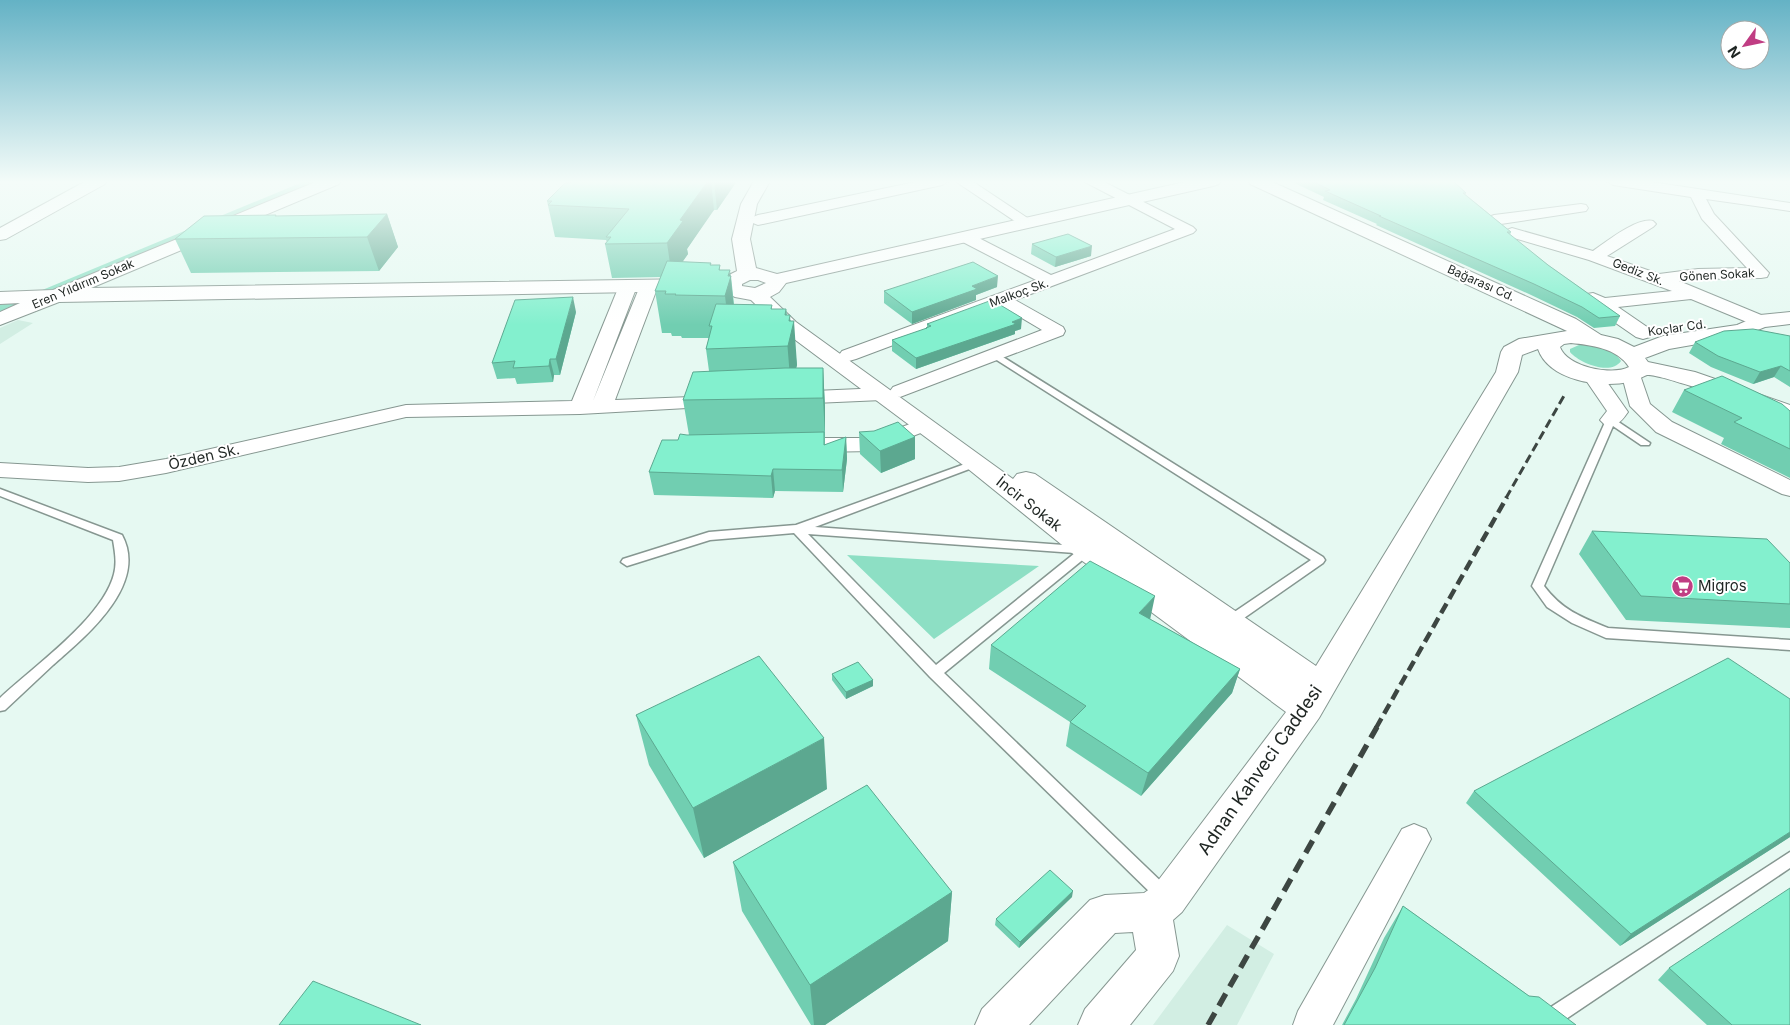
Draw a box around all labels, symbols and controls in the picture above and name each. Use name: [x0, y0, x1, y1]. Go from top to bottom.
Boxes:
north arrow: [1720, 20, 1770, 70]
text: N: [1724, 43, 1744, 61]
street label: Eren Yıldırım Sokak: [30, 255, 136, 312]
street label: Gediz Sk.: [1610, 255, 1666, 288]
street label: Bağarası Cd.: [1445, 261, 1517, 304]
street label: Gönen Sokak: [1679, 265, 1755, 284]
street label: Malkoç Sk.: [987, 275, 1051, 310]
street label: Koçlar Cd.: [1647, 316, 1707, 339]
street label: Özden Sk.: [166, 439, 241, 474]
street label: İncir Sokak: [993, 472, 1067, 536]
supermarket icon: Migros: [1670, 574, 1694, 598]
place label: Migros: [1698, 576, 1747, 595]
street label: Adnan Kahveci Caddesi: [1193, 681, 1326, 859]

